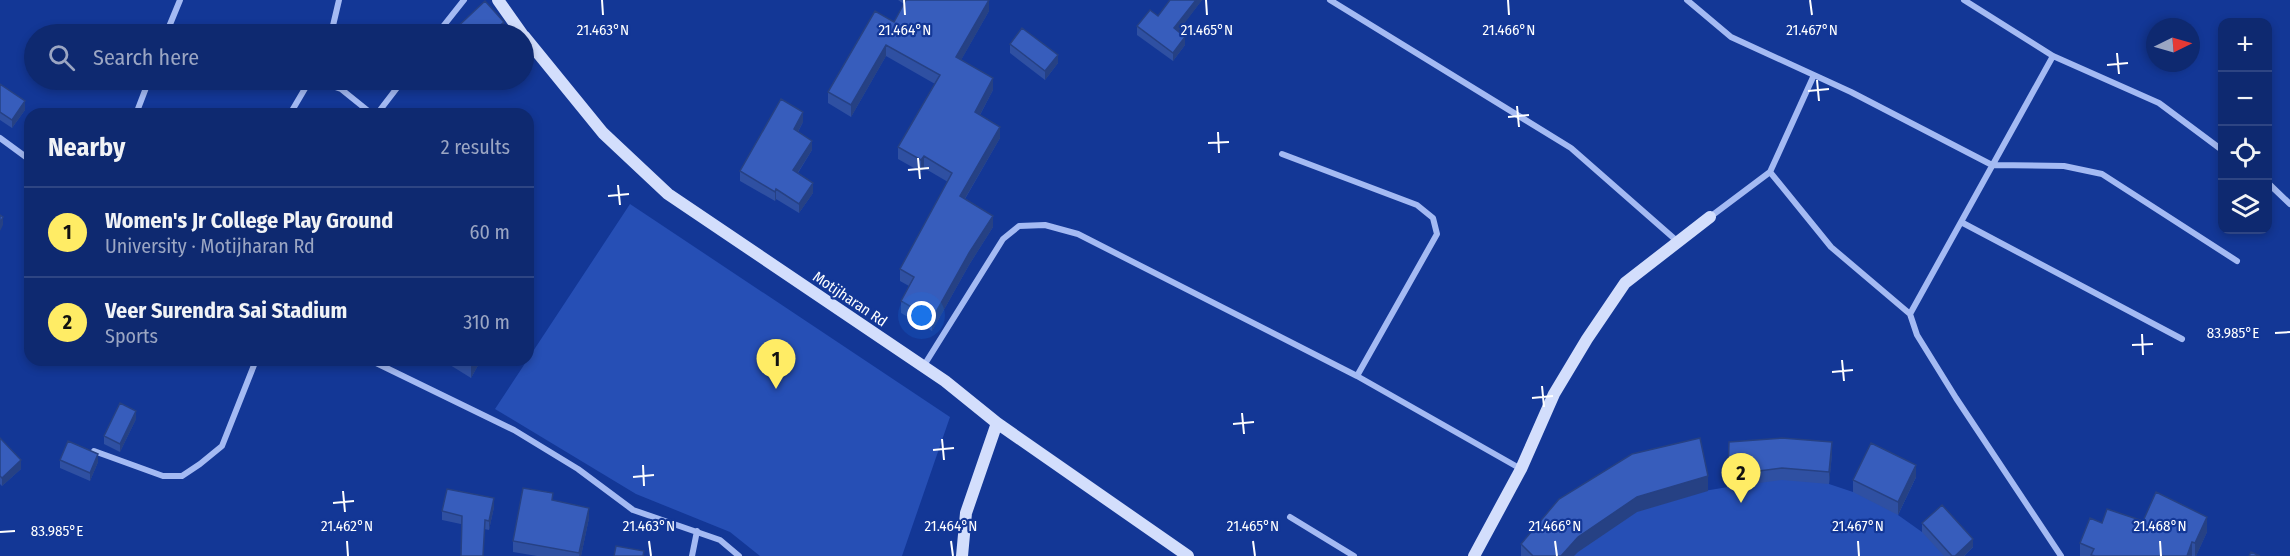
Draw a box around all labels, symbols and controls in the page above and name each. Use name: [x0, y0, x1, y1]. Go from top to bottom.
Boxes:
north arrow: [2146, 18, 2200, 72]
map controls: [2218, 18, 2272, 234]
button: +: [2218, 18, 2272, 72]
text: 21.463°N: [577, 21, 629, 39]
text: 21.464°N: [879, 21, 931, 39]
text: 21.465°N: [1181, 21, 1233, 39]
text: 21.466°N: [1483, 21, 1535, 39]
text: 21.467°N: [1786, 21, 1838, 39]
search box: [24, 24, 534, 90]
icon: search: [45, 41, 78, 74]
text: Search here: [93, 44, 199, 71]
button: −: [2218, 72, 2272, 126]
button: locate: [2218, 126, 2272, 180]
text: Nearby: [48, 132, 125, 163]
text: 2 results: [441, 135, 510, 159]
button: layers: [2218, 180, 2272, 234]
text: Women's Jr College Play Ground: [105, 207, 393, 234]
text: 1: [63, 220, 72, 244]
text: 60 m: [470, 220, 510, 244]
text: University · Motijharan Rd: [105, 234, 315, 258]
street label: Motijharan Rd: [809, 268, 891, 330]
text: Veer Surendra Sai Stadium: [105, 297, 347, 324]
your location: [907, 301, 936, 330]
text: 2: [63, 310, 72, 334]
text: 310 m: [463, 310, 510, 334]
text: Sports: [105, 324, 158, 348]
text: 83.985°E: [2207, 324, 2259, 342]
pin: 1: [756, 340, 796, 389]
pin: 2: [1722, 454, 1760, 503]
text: 21.462°N: [321, 517, 373, 535]
text: 21.463°N: [623, 517, 675, 535]
text: 21.464°N: [925, 517, 977, 535]
text: 21.465°N: [1227, 517, 1279, 535]
text: 21.466°N: [1529, 517, 1581, 535]
text: 21.467°N: [1832, 517, 1884, 535]
text: 21.468°N: [2133, 517, 2187, 535]
text: 83.985°E: [31, 522, 83, 540]

